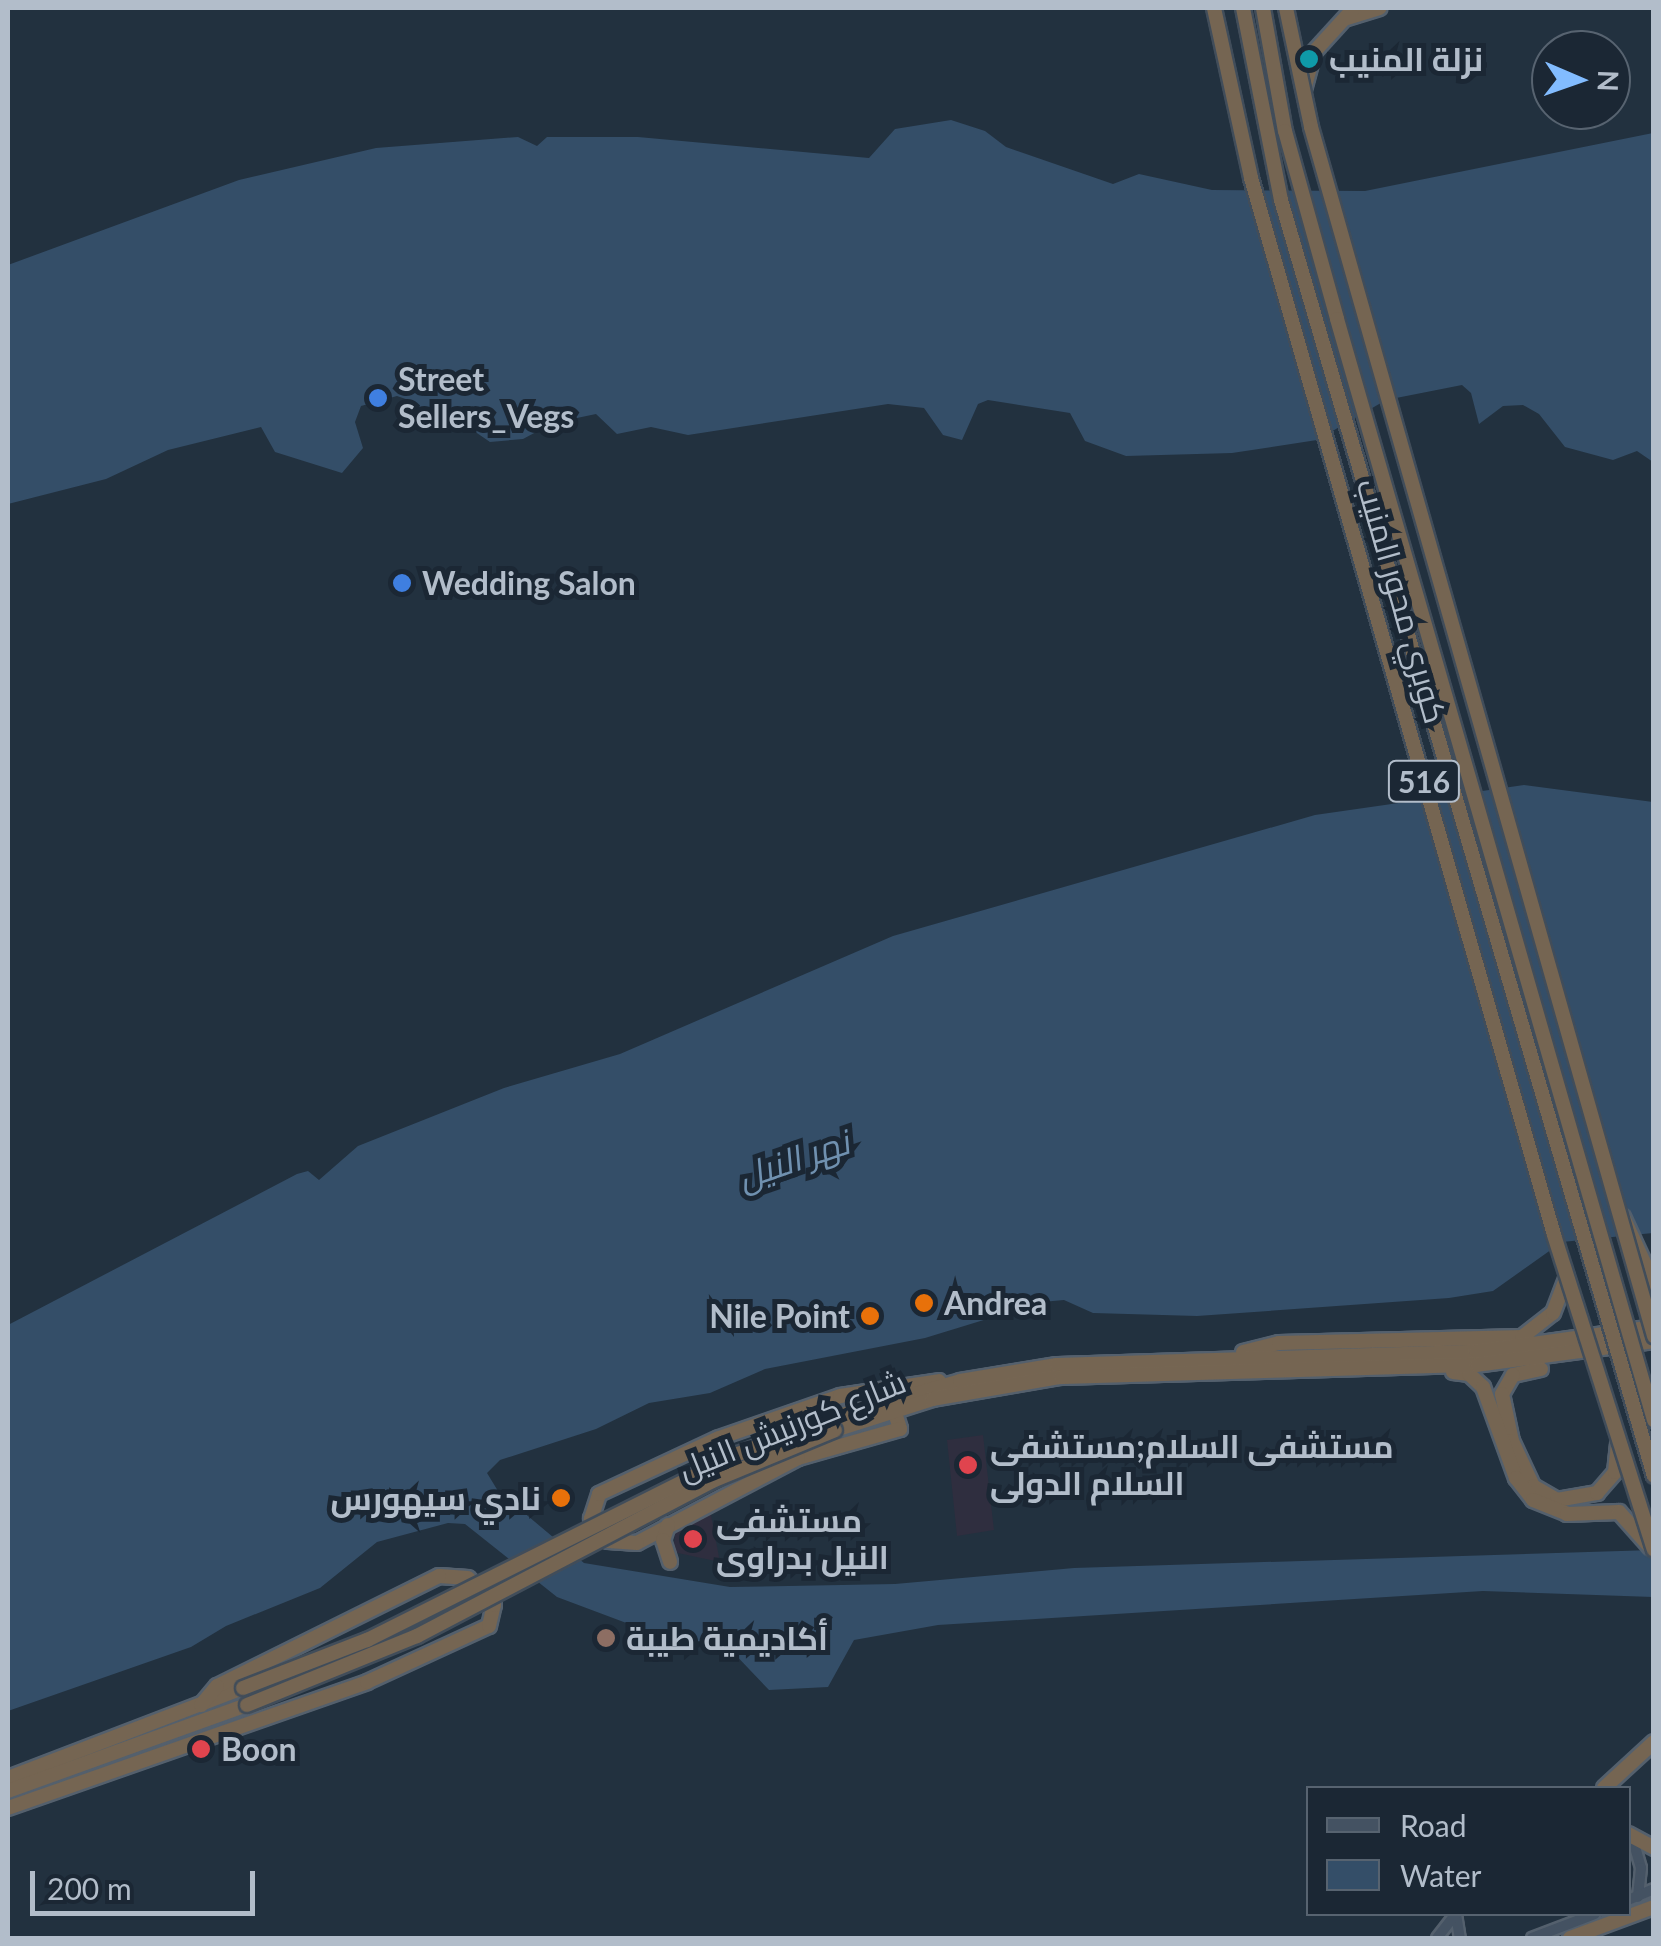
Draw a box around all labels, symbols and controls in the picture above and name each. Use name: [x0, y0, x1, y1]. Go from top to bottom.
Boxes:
north arrow: [1531, 30, 1631, 130]
place label: نزلة المنيب: [1329, 40, 1483, 78]
marker: نزلة المنيب: [1298, 48, 1320, 70]
text: N: [1592, 70, 1626, 92]
place label: Street Sellers_Vegs: [398, 361, 574, 436]
marker: Street Sellers_Vegs: [367, 387, 389, 409]
street label: كوبري محور المنيب: [1349, 474, 1455, 728]
place label: Wedding Salon: [422, 564, 636, 602]
marker: Wedding Salon: [391, 572, 413, 594]
road number: 516: [1386, 756, 1462, 806]
water label: نهر النيل: [732, 1119, 854, 1197]
place label: Andrea: [944, 1284, 1047, 1322]
marker: Andrea: [913, 1292, 935, 1314]
place label: Nile Point: [709, 1297, 850, 1335]
marker: Nile Point: [859, 1305, 881, 1327]
street label: شارع كورنيش النيل: [673, 1362, 911, 1488]
place label: مستشفى السلام;مستشفى السلام الدولى: [990, 1428, 1394, 1503]
marker: مستشفى السلام;مستشفى السلام الدولى: [955, 1452, 981, 1478]
place label: نادي سيهورس: [331, 1479, 541, 1517]
marker: نادي سيهورس: [550, 1487, 572, 1509]
place label: مستشفى النيل بدراوى: [716, 1502, 889, 1577]
marker: مستشفى النيل بدراوى: [680, 1526, 706, 1552]
place label: أكاديمية طيبة: [626, 1619, 828, 1657]
marker: أكاديمية طيبة: [595, 1627, 617, 1649]
place label: Boon: [221, 1730, 297, 1768]
marker: Boon: [190, 1738, 212, 1760]
legend: [1306, 1786, 1631, 1916]
text: Road: [1400, 1807, 1467, 1843]
scale bar: [35, 1851, 260, 1913]
text: Water: [1400, 1857, 1482, 1893]
text: 200 m: [47, 1870, 132, 1906]

